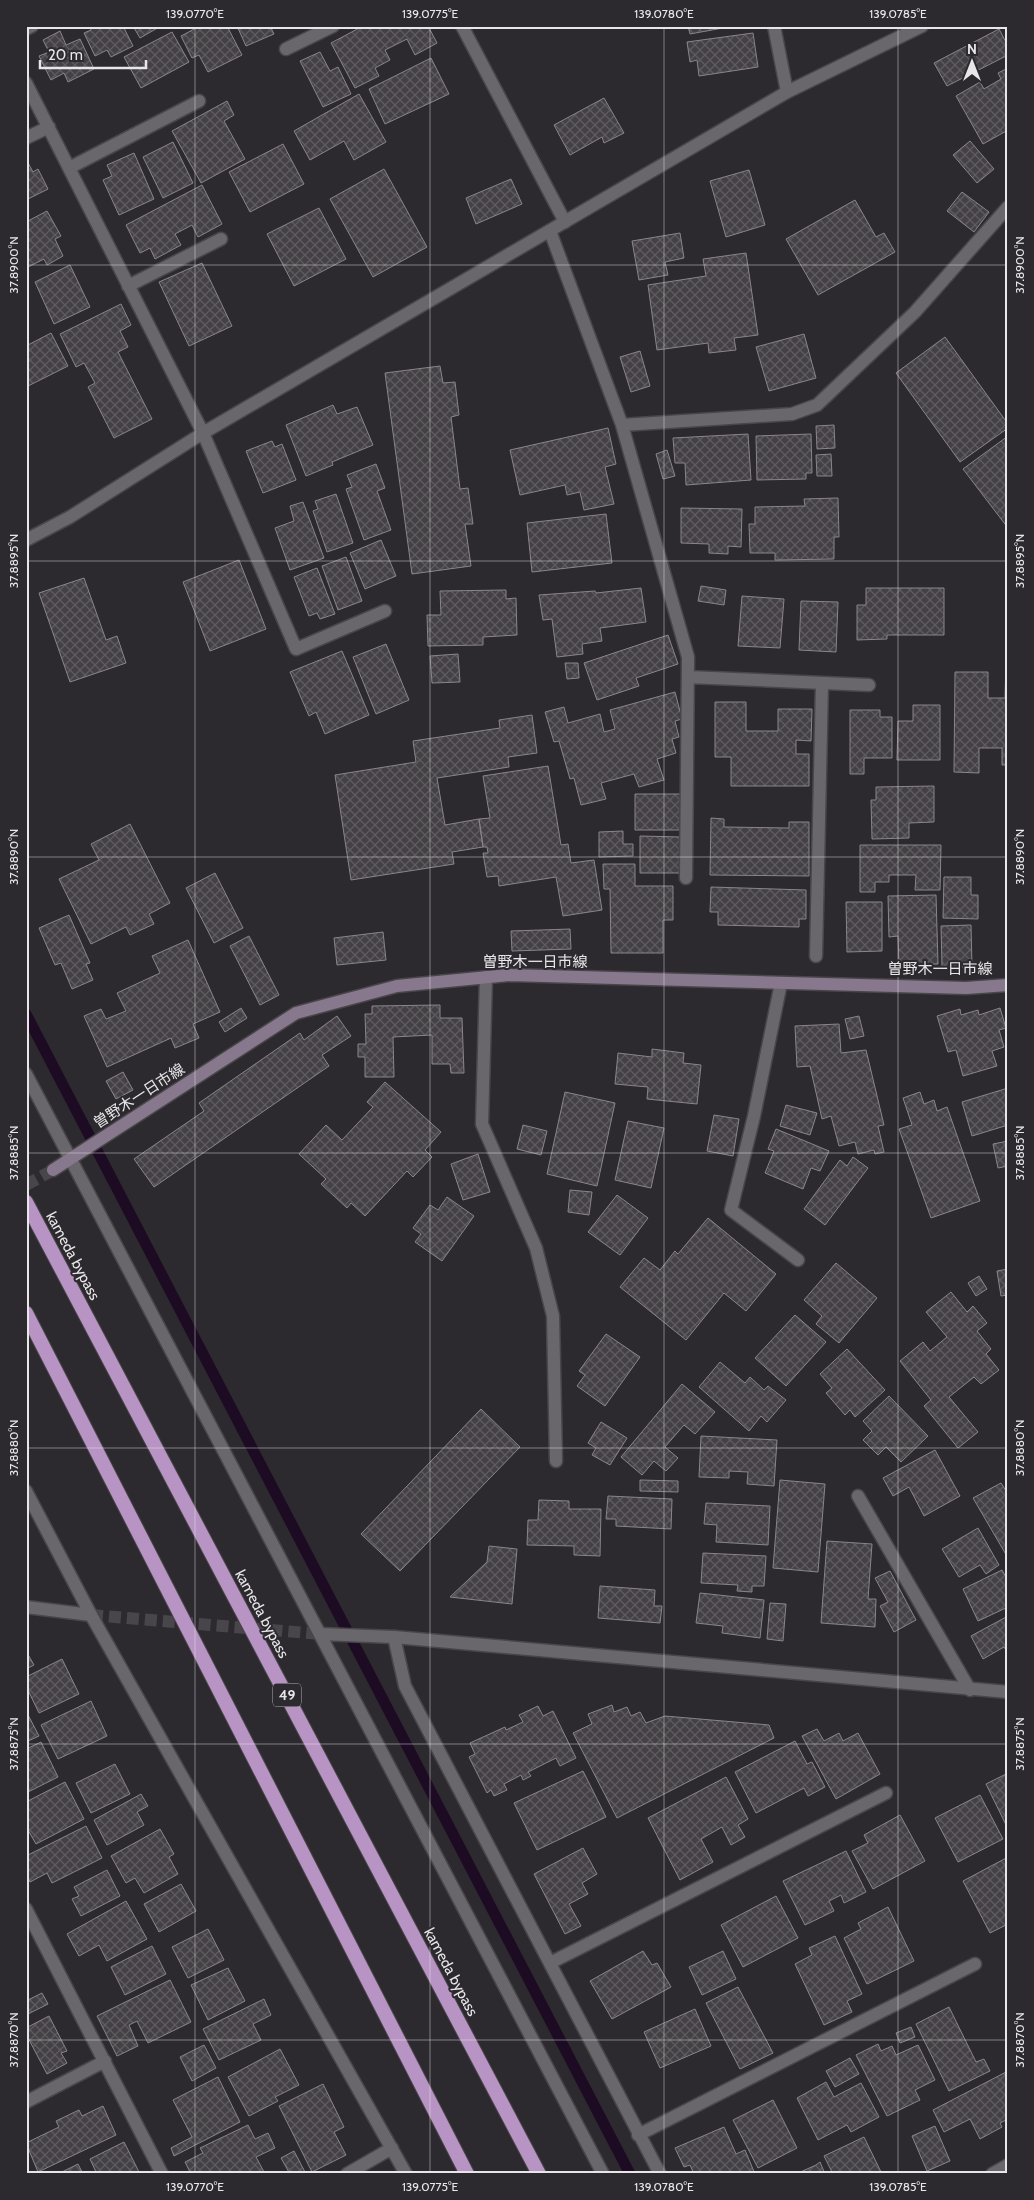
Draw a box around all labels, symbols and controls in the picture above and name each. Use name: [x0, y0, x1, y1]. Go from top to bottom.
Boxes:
text: 139.0770°E: [166, 6, 224, 21]
text: 139.0775°E: [402, 6, 458, 21]
text: 139.0780°E: [634, 6, 694, 21]
text: 139.0785°E: [869, 6, 927, 21]
scale bar: [40, 38, 146, 70]
north arrow: [946, 38, 996, 88]
text: N: [967, 40, 977, 58]
text: 20 m: [48, 46, 83, 64]
text: 37.8900°N: [6, 236, 21, 294]
text: 37.8900°N: [1012, 236, 1027, 294]
text: 37.8895°N: [6, 534, 21, 588]
text: 37.8895°N: [1012, 534, 1027, 588]
text: 37.8890°N: [6, 829, 21, 885]
text: 37.8890°N: [1012, 829, 1027, 885]
street label: 曽野木一日市線: [482, 953, 588, 971]
street label: 曽野木一日市線: [887, 960, 993, 978]
street label: 曽野木一日市線: [90, 1060, 188, 1132]
text: 37.8885°N: [6, 1126, 21, 1180]
text: 37.8885°N: [1012, 1126, 1027, 1180]
street label: kameda bypass: [42, 1209, 104, 1303]
text: 37.8880°N: [6, 1420, 21, 1476]
text: 37.8880°N: [1012, 1420, 1027, 1476]
street label: kameda bypass: [231, 1567, 293, 1661]
road number: 49: [273, 1684, 301, 1706]
text: 37.8875°N: [6, 1717, 21, 1771]
text: 37.8875°N: [1012, 1717, 1027, 1771]
street label: kameda bypass: [420, 1925, 482, 2019]
text: 37.8870°N: [6, 2012, 21, 2068]
text: 37.8870°N: [1012, 2012, 1027, 2068]
text: 139.0770°E: [166, 2179, 224, 2194]
text: 139.0775°E: [402, 2179, 458, 2194]
text: 139.0780°E: [634, 2179, 694, 2194]
text: 139.0785°E: [869, 2179, 927, 2194]

